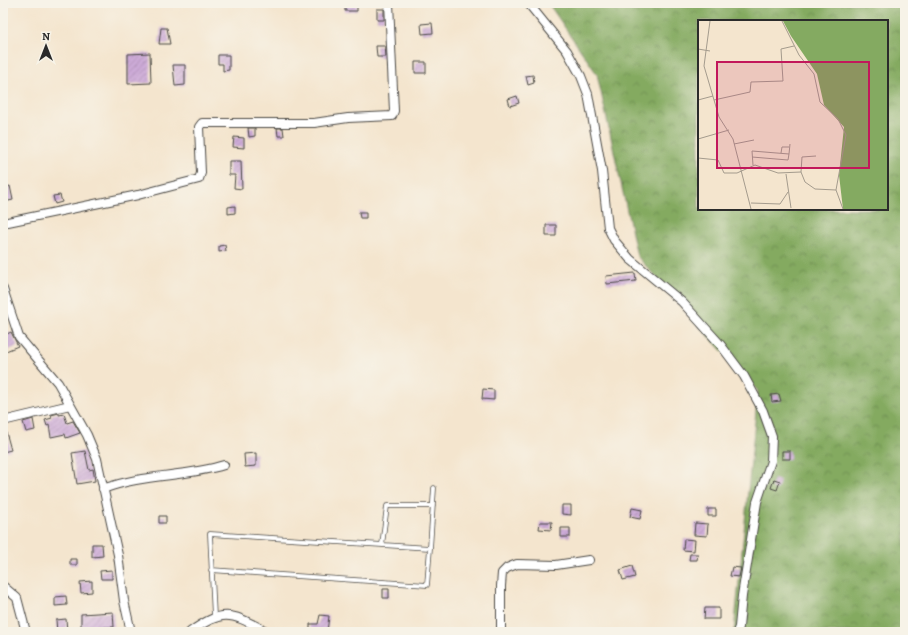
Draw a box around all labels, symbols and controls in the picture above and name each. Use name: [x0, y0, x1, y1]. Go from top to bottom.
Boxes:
inset map: [698, 20, 888, 210]
north arrow: [26, 26, 66, 66]
text: N: [42, 29, 50, 44]

